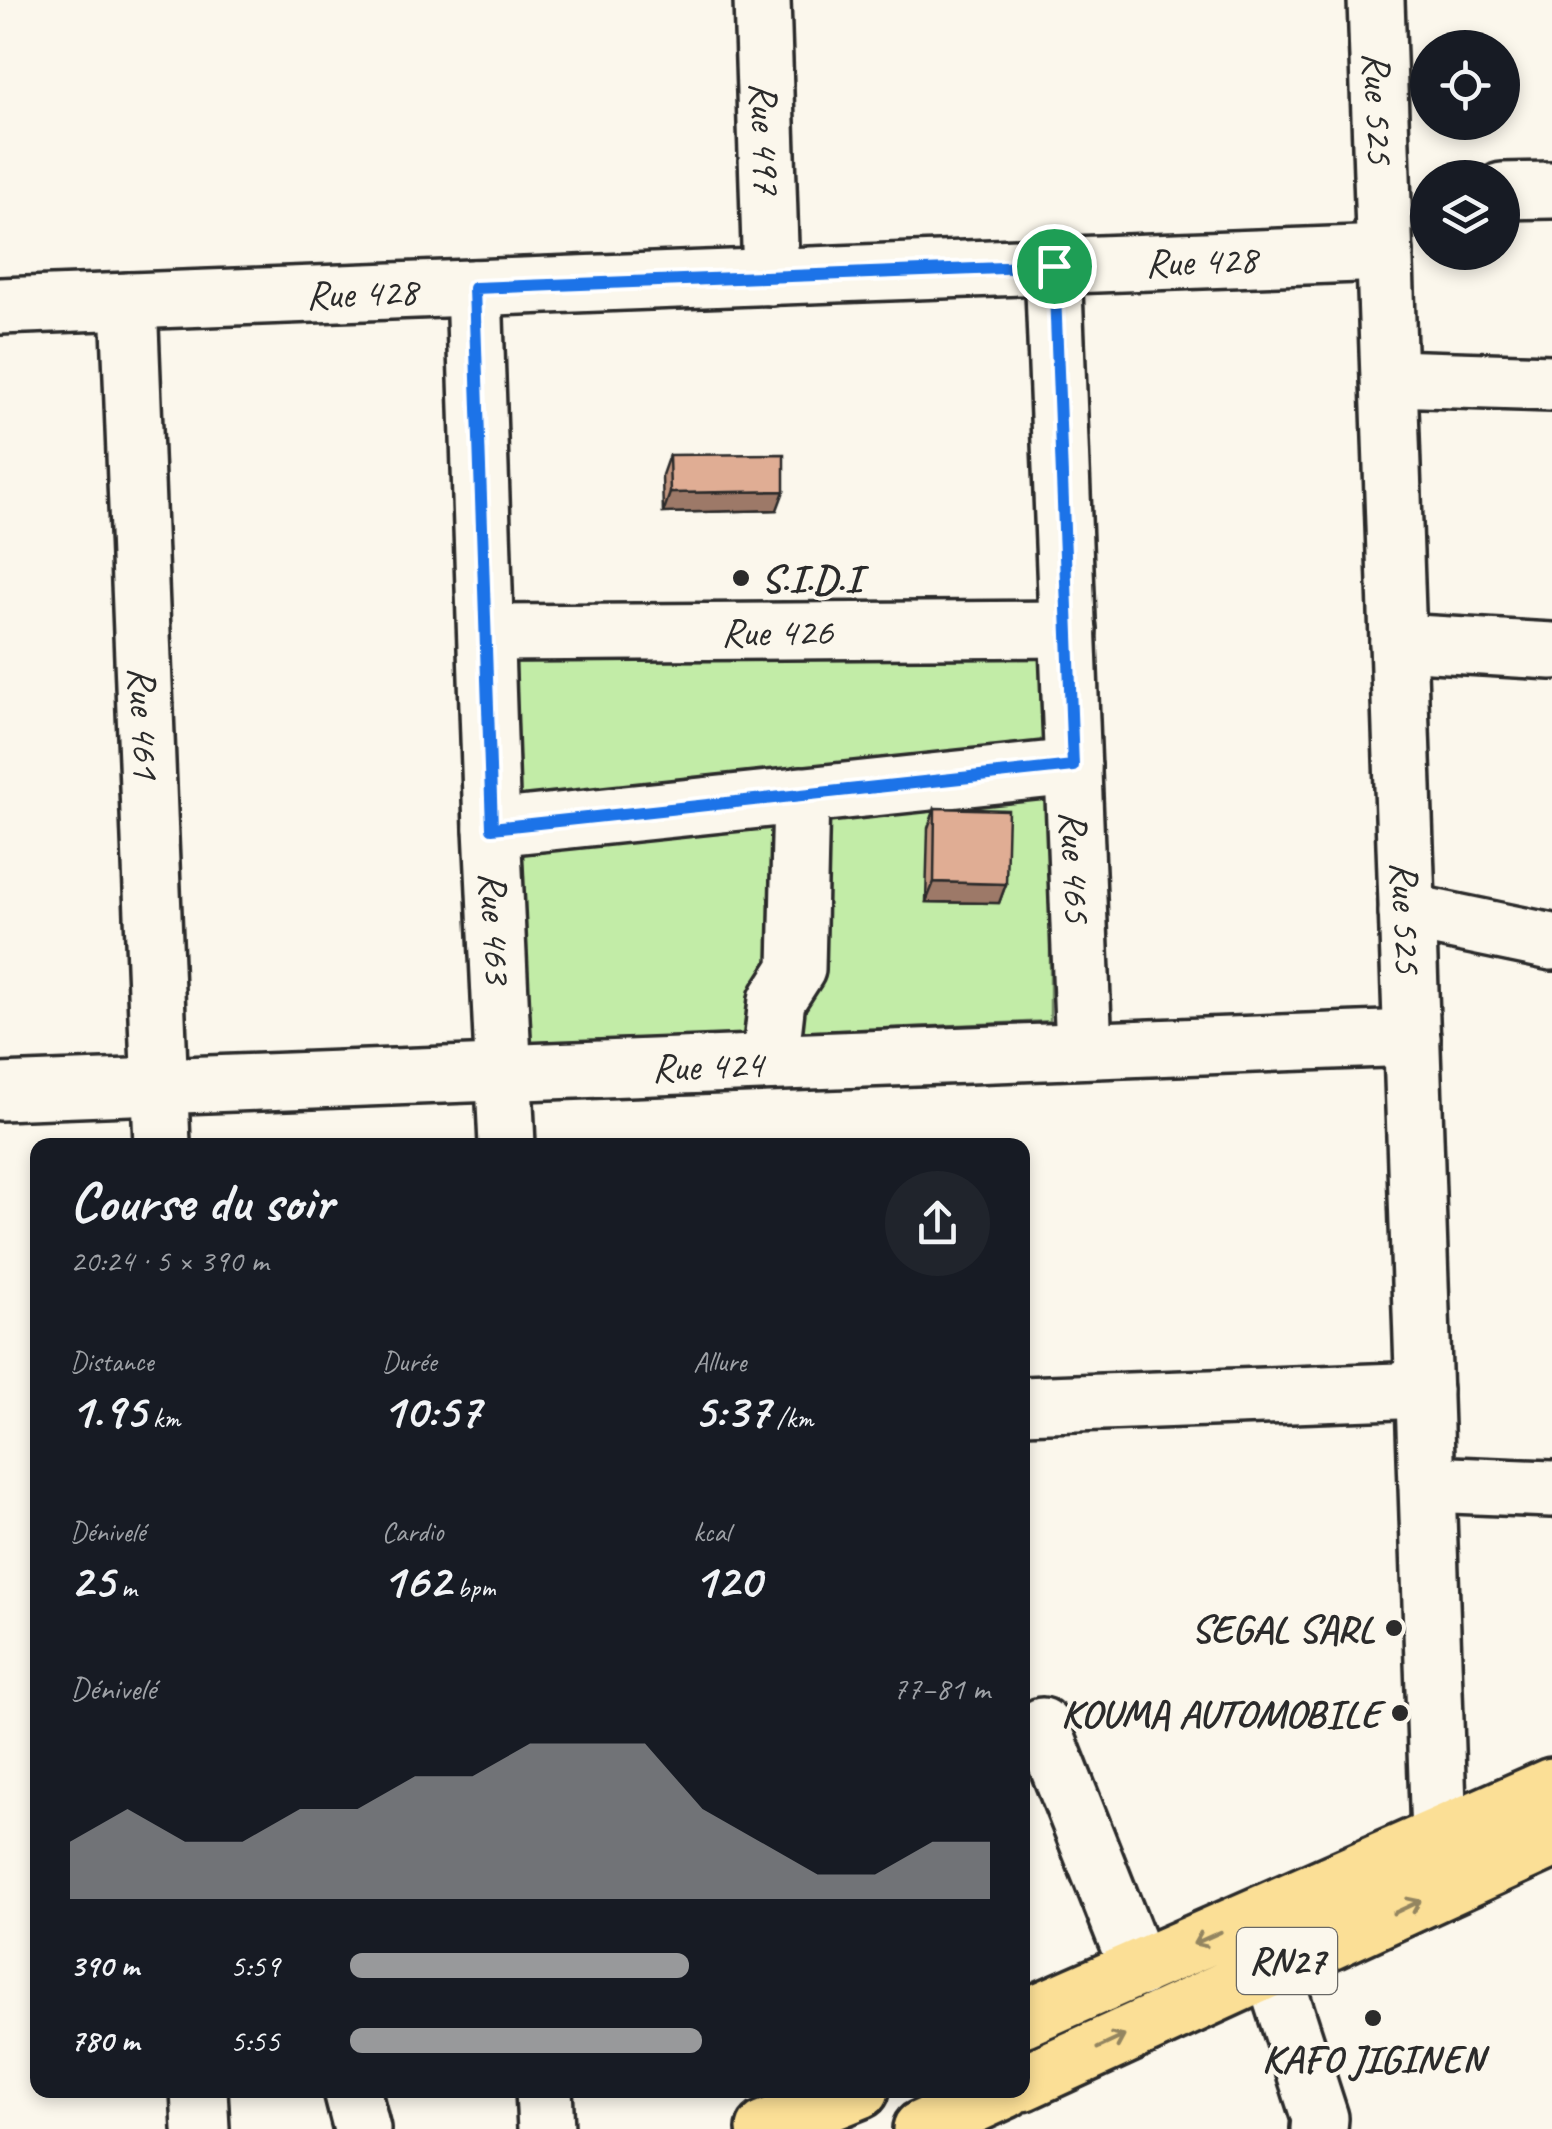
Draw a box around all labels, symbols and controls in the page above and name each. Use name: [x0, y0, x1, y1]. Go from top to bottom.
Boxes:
map controls: [1410, 30, 1520, 270]
button: locate: [1410, 30, 1520, 140]
street label: Rue 525: [1352, 51, 1406, 167]
street label: Rue 497: [739, 81, 792, 197]
button: layers: [1410, 160, 1520, 270]
pin: [1012, 224, 1097, 309]
street label: Rue 428: [1144, 234, 1262, 288]
icon: arrive: [1027, 239, 1082, 294]
street label: Rue 428: [305, 266, 423, 320]
place label: S.I.D.I: [761, 554, 869, 604]
marker: S.I.D.I: [730, 567, 752, 589]
street label: Rue 426: [721, 607, 834, 657]
street label: Rue 461: [117, 666, 172, 782]
street label: Rue 465: [1049, 810, 1103, 925]
street label: Rue 525: [1380, 861, 1433, 976]
street label: Rue 463: [468, 871, 523, 988]
street label: Rue 424: [651, 1039, 768, 1093]
text: Course du soir: [70, 1167, 333, 1237]
button: share: [885, 1171, 990, 1276]
text: 20:24 · 5 × 390 m: [70, 1240, 268, 1281]
text: Distance: [70, 1344, 154, 1379]
text: Durée: [382, 1344, 436, 1379]
text: Allure: [693, 1344, 746, 1379]
text: 1.95: [70, 1379, 146, 1442]
text: 10:57: [382, 1379, 481, 1442]
text: 5:37: [693, 1379, 770, 1442]
text: km: [146, 1400, 180, 1435]
text: /km: [770, 1400, 813, 1435]
text: Dénivelé: [70, 1514, 145, 1549]
text: Cardio: [382, 1514, 443, 1549]
text: kcal: [693, 1514, 730, 1549]
text: 25: [70, 1549, 114, 1612]
text: 162: [382, 1549, 450, 1612]
text: 120: [693, 1549, 761, 1612]
text: m: [114, 1570, 137, 1605]
text: bpm: [450, 1570, 495, 1605]
place label: SEGAL SARL: [1191, 1604, 1376, 1654]
marker: SEGAL SARL: [1383, 1617, 1405, 1639]
text: Dénivelé: [70, 1668, 156, 1709]
text: 77–81 m: [892, 1668, 990, 1709]
place label: KOUMA AUTOMOBILE: [1061, 1689, 1387, 1739]
marker: KOUMA AUTOMOBILE: [1389, 1702, 1411, 1724]
one-way arrow: [1391, 1896, 1421, 1915]
road number: RN27: [1237, 1928, 1337, 1994]
one-way arrow: [1192, 1930, 1223, 1948]
text: 390 m: [70, 1945, 139, 1986]
text: 5:59: [230, 1945, 280, 1986]
marker: KAFO JIGINEN: [1362, 2007, 1384, 2029]
text: 780 m: [70, 2020, 139, 2061]
text: 5:55: [230, 2020, 280, 2061]
one-way arrow: [1095, 2032, 1126, 2050]
place label: KAFO JIGINEN: [1262, 2034, 1490, 2084]

